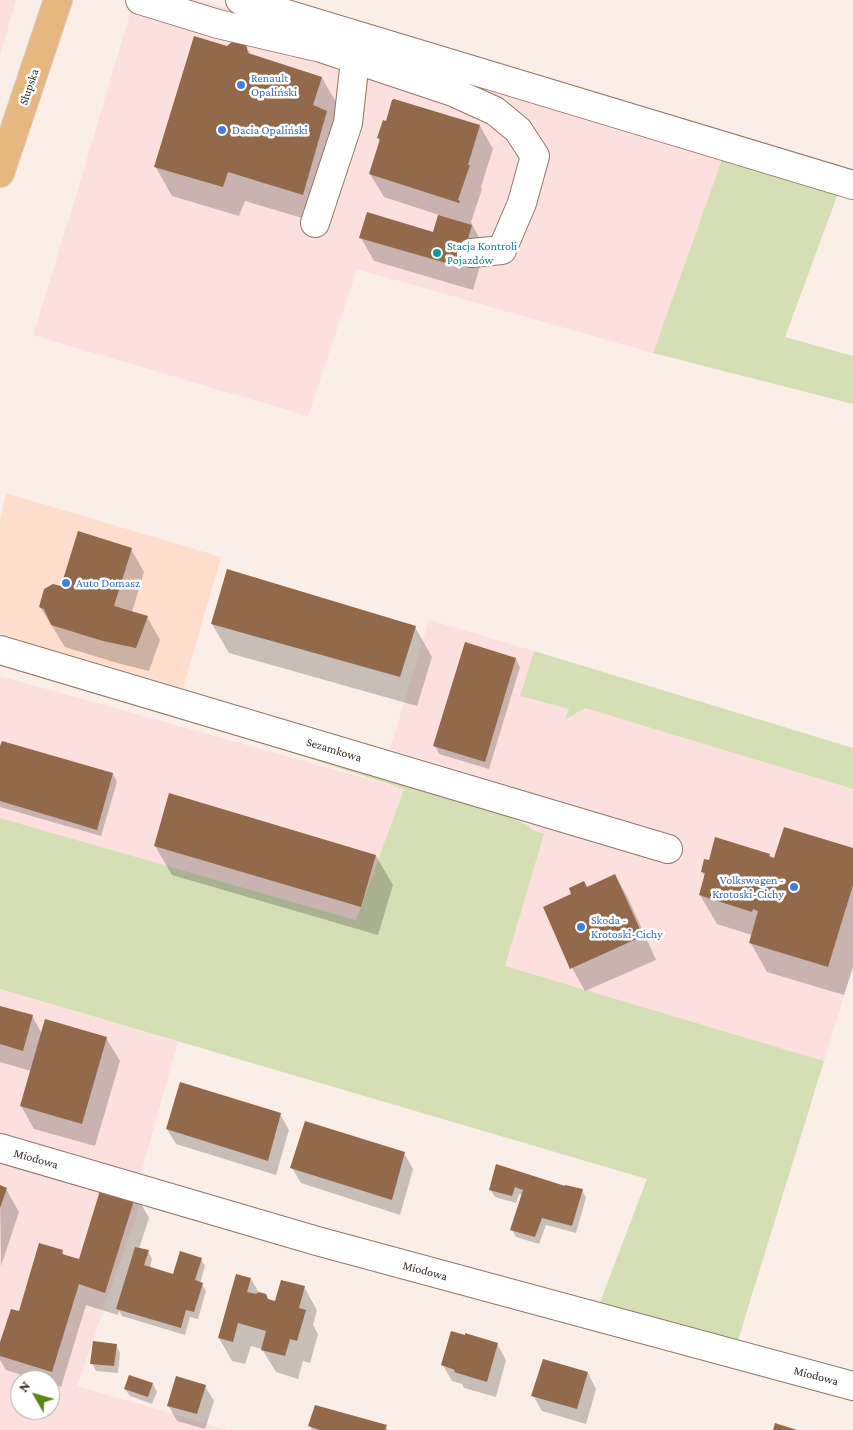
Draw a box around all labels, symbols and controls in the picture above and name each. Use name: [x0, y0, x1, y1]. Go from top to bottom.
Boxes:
street label: Słupska: [16, 67, 42, 107]
place label: Renault Opaliński: [251, 71, 297, 99]
marker: Renault Opaliński: [235, 79, 247, 91]
place label: Dacia Opaliński: [232, 123, 308, 137]
marker: Dacia Opaliński: [216, 124, 228, 136]
place label: Stacja Kontroli Pojazdów: [447, 239, 517, 267]
marker: Stacja Kontroli Pojazdów: [431, 247, 443, 259]
place label: Auto Domasz: [76, 576, 140, 590]
marker: Auto Domasz: [60, 577, 72, 589]
street label: Sezamkowa: [305, 735, 363, 765]
place label: Volkswagen - Krotoski-Cichy: [712, 873, 784, 901]
marker: Volkswagen - Krotoski-Cichy: [788, 881, 800, 893]
place label: Skoda - Krotoski-Cichy: [591, 913, 663, 941]
marker: Skoda - Krotoski-Cichy: [575, 921, 587, 933]
street label: Miodowa: [12, 1146, 60, 1172]
street label: Miodowa: [401, 1258, 449, 1284]
street label: Miodowa: [792, 1363, 840, 1389]
north arrow: [10, 1370, 60, 1420]
text: N: [15, 1378, 33, 1395]

